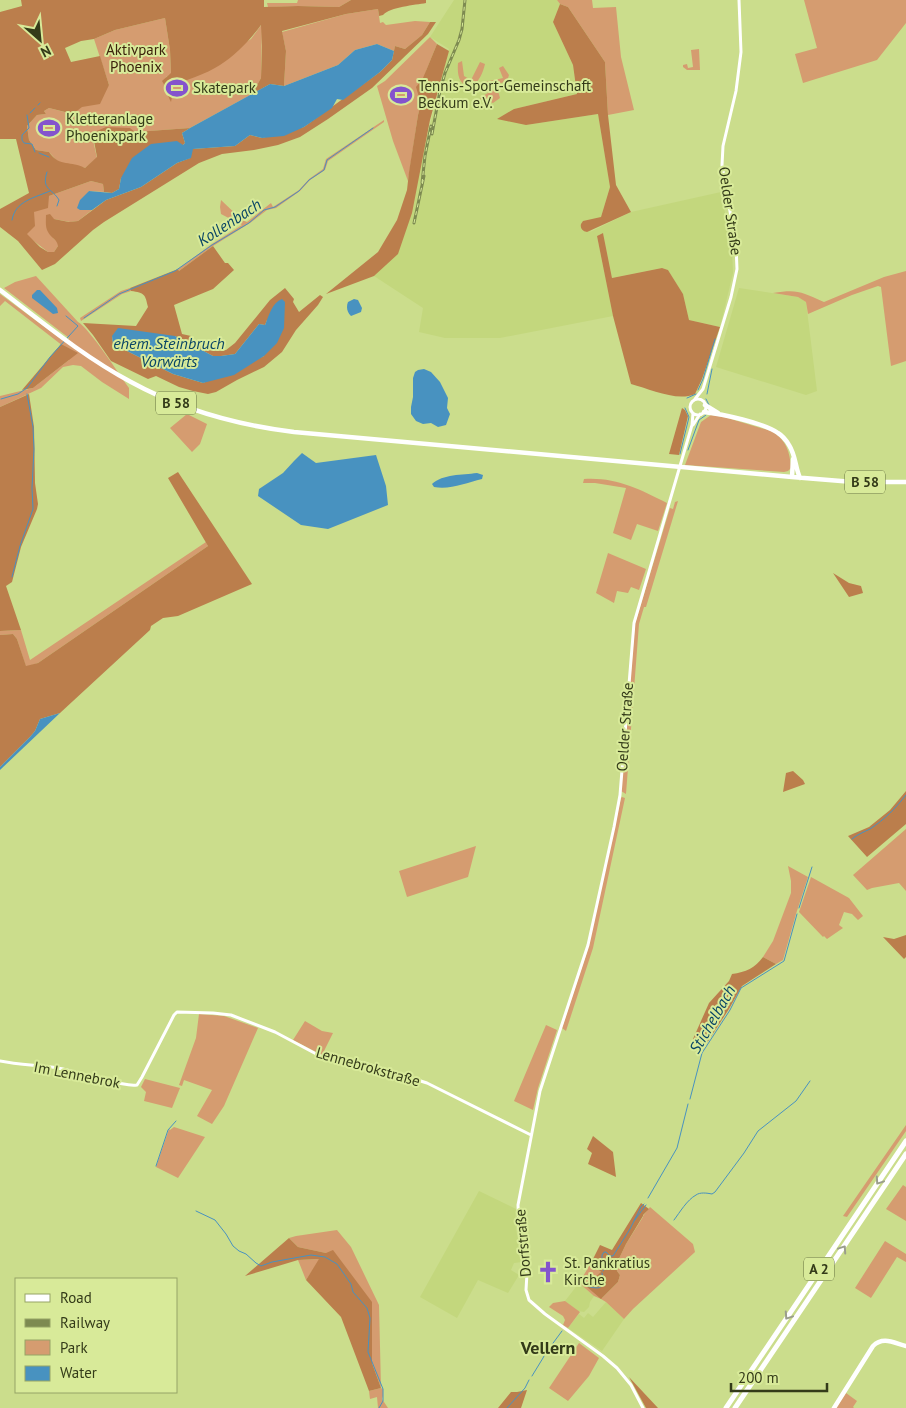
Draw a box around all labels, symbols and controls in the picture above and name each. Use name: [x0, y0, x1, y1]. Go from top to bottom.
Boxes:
north arrow: [15, 15, 65, 65]
park label: Aktivpark Phoenix: [106, 40, 167, 76]
text: N: [38, 41, 54, 62]
sports icon: Skatepark: [164, 75, 190, 101]
place label: Tennis-Sport-Gemeinschaft Beckum e.V.: [418, 76, 591, 112]
place label: Skatepark: [193, 78, 257, 97]
sports icon: Tennis-Sport-Gemeinschaft Beckum e.V.: [388, 82, 414, 108]
place label: Kletteranlage Phoenixpark: [66, 109, 153, 145]
sports icon: Kletteranlage Phoenixpark: [36, 115, 62, 141]
street label: Oelder Straße: [715, 165, 746, 256]
water label: Kollenbach: [193, 194, 265, 250]
water label: ehem. Steinbruch Vorwärts: [113, 333, 225, 371]
road number: B 58: [156, 392, 196, 414]
road number: B 58: [845, 471, 885, 494]
street label: Oelder Straße: [612, 682, 637, 772]
water label: Stichelbach: [684, 981, 740, 1057]
street label: Lennebrokstraße: [314, 1043, 422, 1090]
street label: Im Lennebrok: [32, 1057, 123, 1092]
one-way arrow: [876, 1175, 885, 1185]
street label: Dorfstraße: [510, 1208, 535, 1278]
one-way arrow: [836, 1245, 846, 1254]
place label: St. Pankratius Kirche: [564, 1253, 650, 1289]
road number: A 2: [804, 1258, 834, 1280]
church icon: St. Pankratius Kirche: [535, 1259, 561, 1285]
legend: [15, 1278, 178, 1393]
text: Road: [60, 1288, 92, 1307]
one-way arrow: [785, 1310, 794, 1319]
text: Railway: [60, 1313, 110, 1332]
district label: Vellern: [520, 1336, 575, 1359]
text: Park: [60, 1338, 88, 1357]
scale bar: [731, 1360, 827, 1392]
text: Water: [60, 1363, 97, 1382]
text: 200 m: [738, 1368, 779, 1387]

